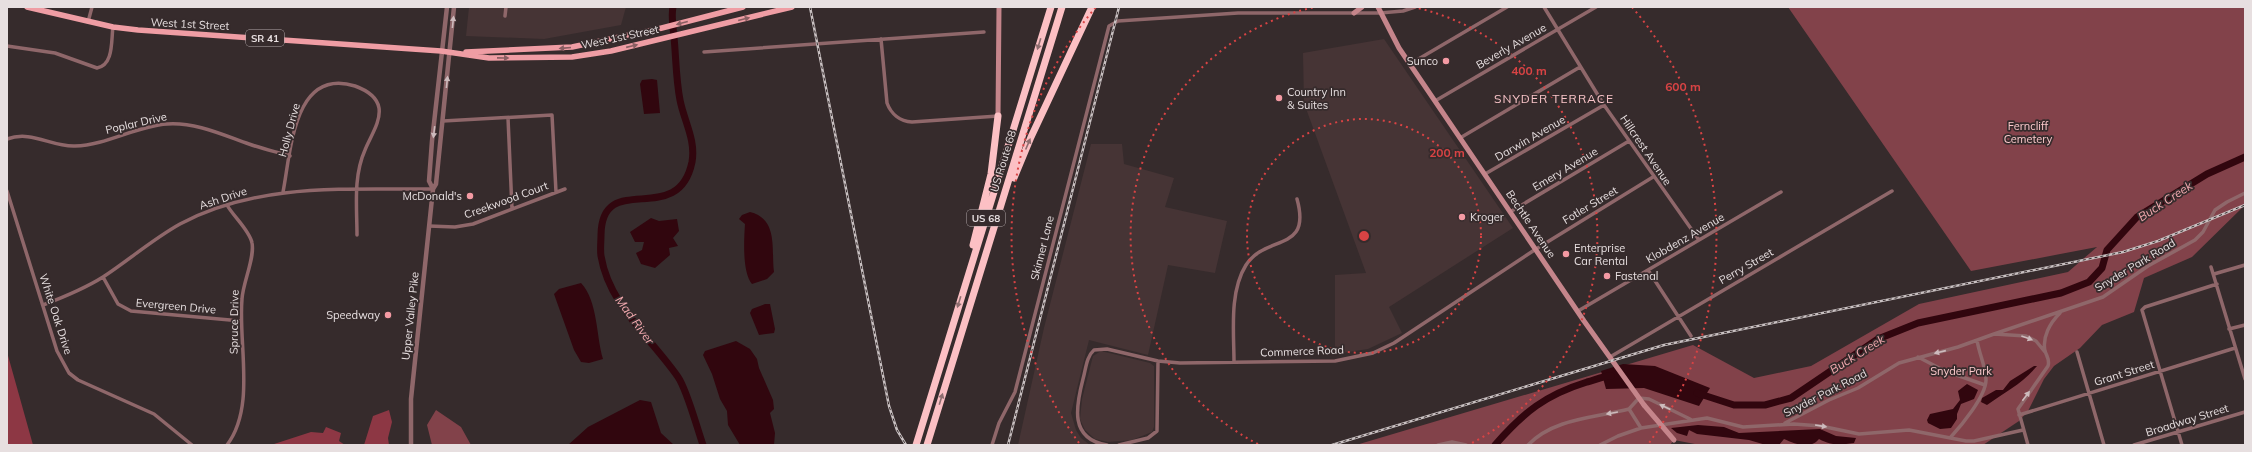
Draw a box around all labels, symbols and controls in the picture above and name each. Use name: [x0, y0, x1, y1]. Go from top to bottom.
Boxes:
street label: West 1st Street: [150, 15, 230, 33]
one-way arrow: [738, 15, 750, 21]
one-way arrow: [449, 16, 456, 28]
one-way arrow: [676, 20, 688, 26]
street label: Beverly Avenue: [1473, 20, 1549, 72]
street label: West 1st Street: [580, 22, 660, 52]
road number: SR 41: [246, 30, 284, 46]
one-way arrow: [1036, 39, 1042, 51]
one-way arrow: [626, 42, 638, 48]
one-way arrow: [559, 44, 571, 51]
place label: Sunco: [1407, 54, 1438, 68]
one-way arrow: [497, 55, 510, 61]
marker: Sunco: [1441, 56, 1451, 66]
text: 400 m: [1511, 63, 1547, 78]
one-way arrow: [444, 76, 451, 88]
text: 600 m: [1665, 79, 1701, 94]
place label: Country Inn & Suites: [1287, 85, 1346, 112]
district label: SNYDER TERRACE: [1494, 91, 1614, 106]
marker: Country Inn & Suites: [1274, 93, 1284, 103]
street label: Holly Drive: [275, 102, 303, 158]
street label: Poplar Drive: [104, 109, 168, 137]
street label: Darwin Avenue: [1492, 112, 1568, 164]
street label: Hillcrest Avenue: [1617, 112, 1675, 188]
park label: Ferncliff Cemetery: [2004, 119, 2053, 146]
one-way arrow: [430, 125, 437, 138]
street label: US Route 68: [987, 128, 1019, 194]
one-way arrow: [1025, 138, 1031, 149]
street label: Emery Avenue: [1530, 144, 1600, 194]
text: 200 m: [1429, 145, 1465, 160]
water label: Buck Creek: [2135, 177, 2196, 224]
street label: Creekwood Court: [462, 178, 550, 222]
street label: Fotler Street: [1560, 183, 1620, 227]
street label: Ash Drive: [197, 184, 249, 212]
street label: Bechtle Avenue: [1503, 187, 1559, 261]
place label: McDonald's: [402, 189, 462, 203]
marker: McDonald's: [465, 191, 475, 201]
road number: US 68: [967, 210, 1005, 226]
place label: Kroger: [1470, 210, 1504, 224]
street label: Klobdenz Avenue: [1643, 210, 1727, 266]
marker: Kroger: [1457, 212, 1467, 222]
street label: Skinner Lane: [1027, 214, 1057, 282]
centre of rings: [1357, 229, 1371, 243]
street label: Snyder Park Road: [2092, 235, 2178, 295]
place label: Enterprise Car Rental: [1574, 241, 1628, 268]
street label: Perry Street: [1716, 245, 1776, 287]
marker: Enterprise Car Rental: [1561, 249, 1571, 259]
place label: Fastenal: [1615, 269, 1658, 283]
street label: Upper Valley Pike: [398, 271, 422, 361]
marker: Fastenal: [1602, 271, 1612, 281]
street label: White Oak Drive: [36, 272, 76, 356]
street label: Spruce Drive: [226, 290, 242, 354]
water label: Mad River: [612, 293, 658, 348]
street label: Evergreen Drive: [135, 296, 217, 316]
one-way arrow: [956, 297, 962, 309]
place label: Speedway: [326, 308, 380, 322]
marker: Speedway: [383, 310, 393, 320]
water label: Buck Creek: [1827, 331, 1888, 377]
one-way arrow: [2022, 335, 2034, 341]
street label: Commerce Road: [1260, 343, 1344, 359]
one-way arrow: [1934, 350, 1946, 356]
street label: Grant Street: [2092, 357, 2156, 389]
park label: Snyder Park: [1930, 364, 1992, 378]
street label: Snyder Park Road: [1781, 366, 1869, 420]
one-way arrow: [2022, 391, 2030, 402]
one-way arrow: [938, 393, 944, 405]
street label: Broadway Street: [2144, 401, 2230, 439]
one-way arrow: [1659, 404, 1671, 411]
one-way arrow: [1606, 410, 1619, 416]
one-way arrow: [1815, 423, 1827, 429]

